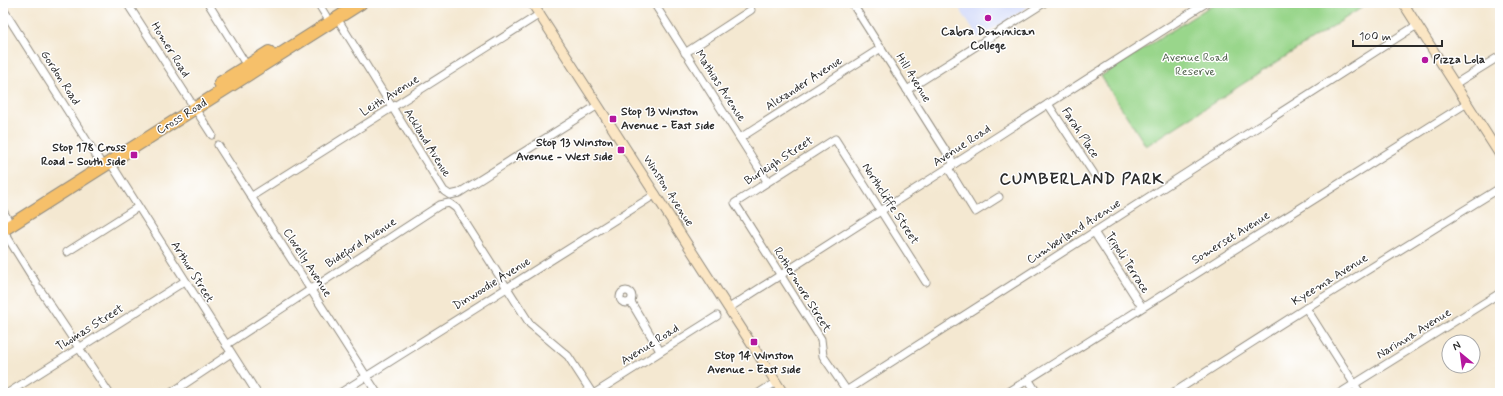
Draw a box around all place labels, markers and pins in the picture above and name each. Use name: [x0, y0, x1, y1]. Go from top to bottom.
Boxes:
marker: Cabra Dominican College: [983, 13, 993, 23]
place label: Cabra Dominican College: [941, 24, 1035, 54]
place label: Pizza Lola: [1433, 52, 1485, 68]
marker: Pizza Lola: [1420, 55, 1430, 65]
place label: Stop 13 Winston Avenue - East side: [621, 104, 715, 134]
marker: Stop 13 Winston Avenue - East side: [608, 114, 618, 124]
place label: Stop 13 Winston Avenue - West side: [516, 135, 614, 165]
place label: Stop 178 Cross Road - South side: [41, 140, 127, 170]
marker: Stop 13 Winston Avenue - West side: [616, 145, 626, 155]
marker: Stop 178 Cross Road - South side: [129, 150, 139, 160]
marker: Stop 14 Winston Avenue - East side: [749, 337, 759, 347]
place label: Stop 14 Winston Avenue - East side: [707, 348, 801, 378]

